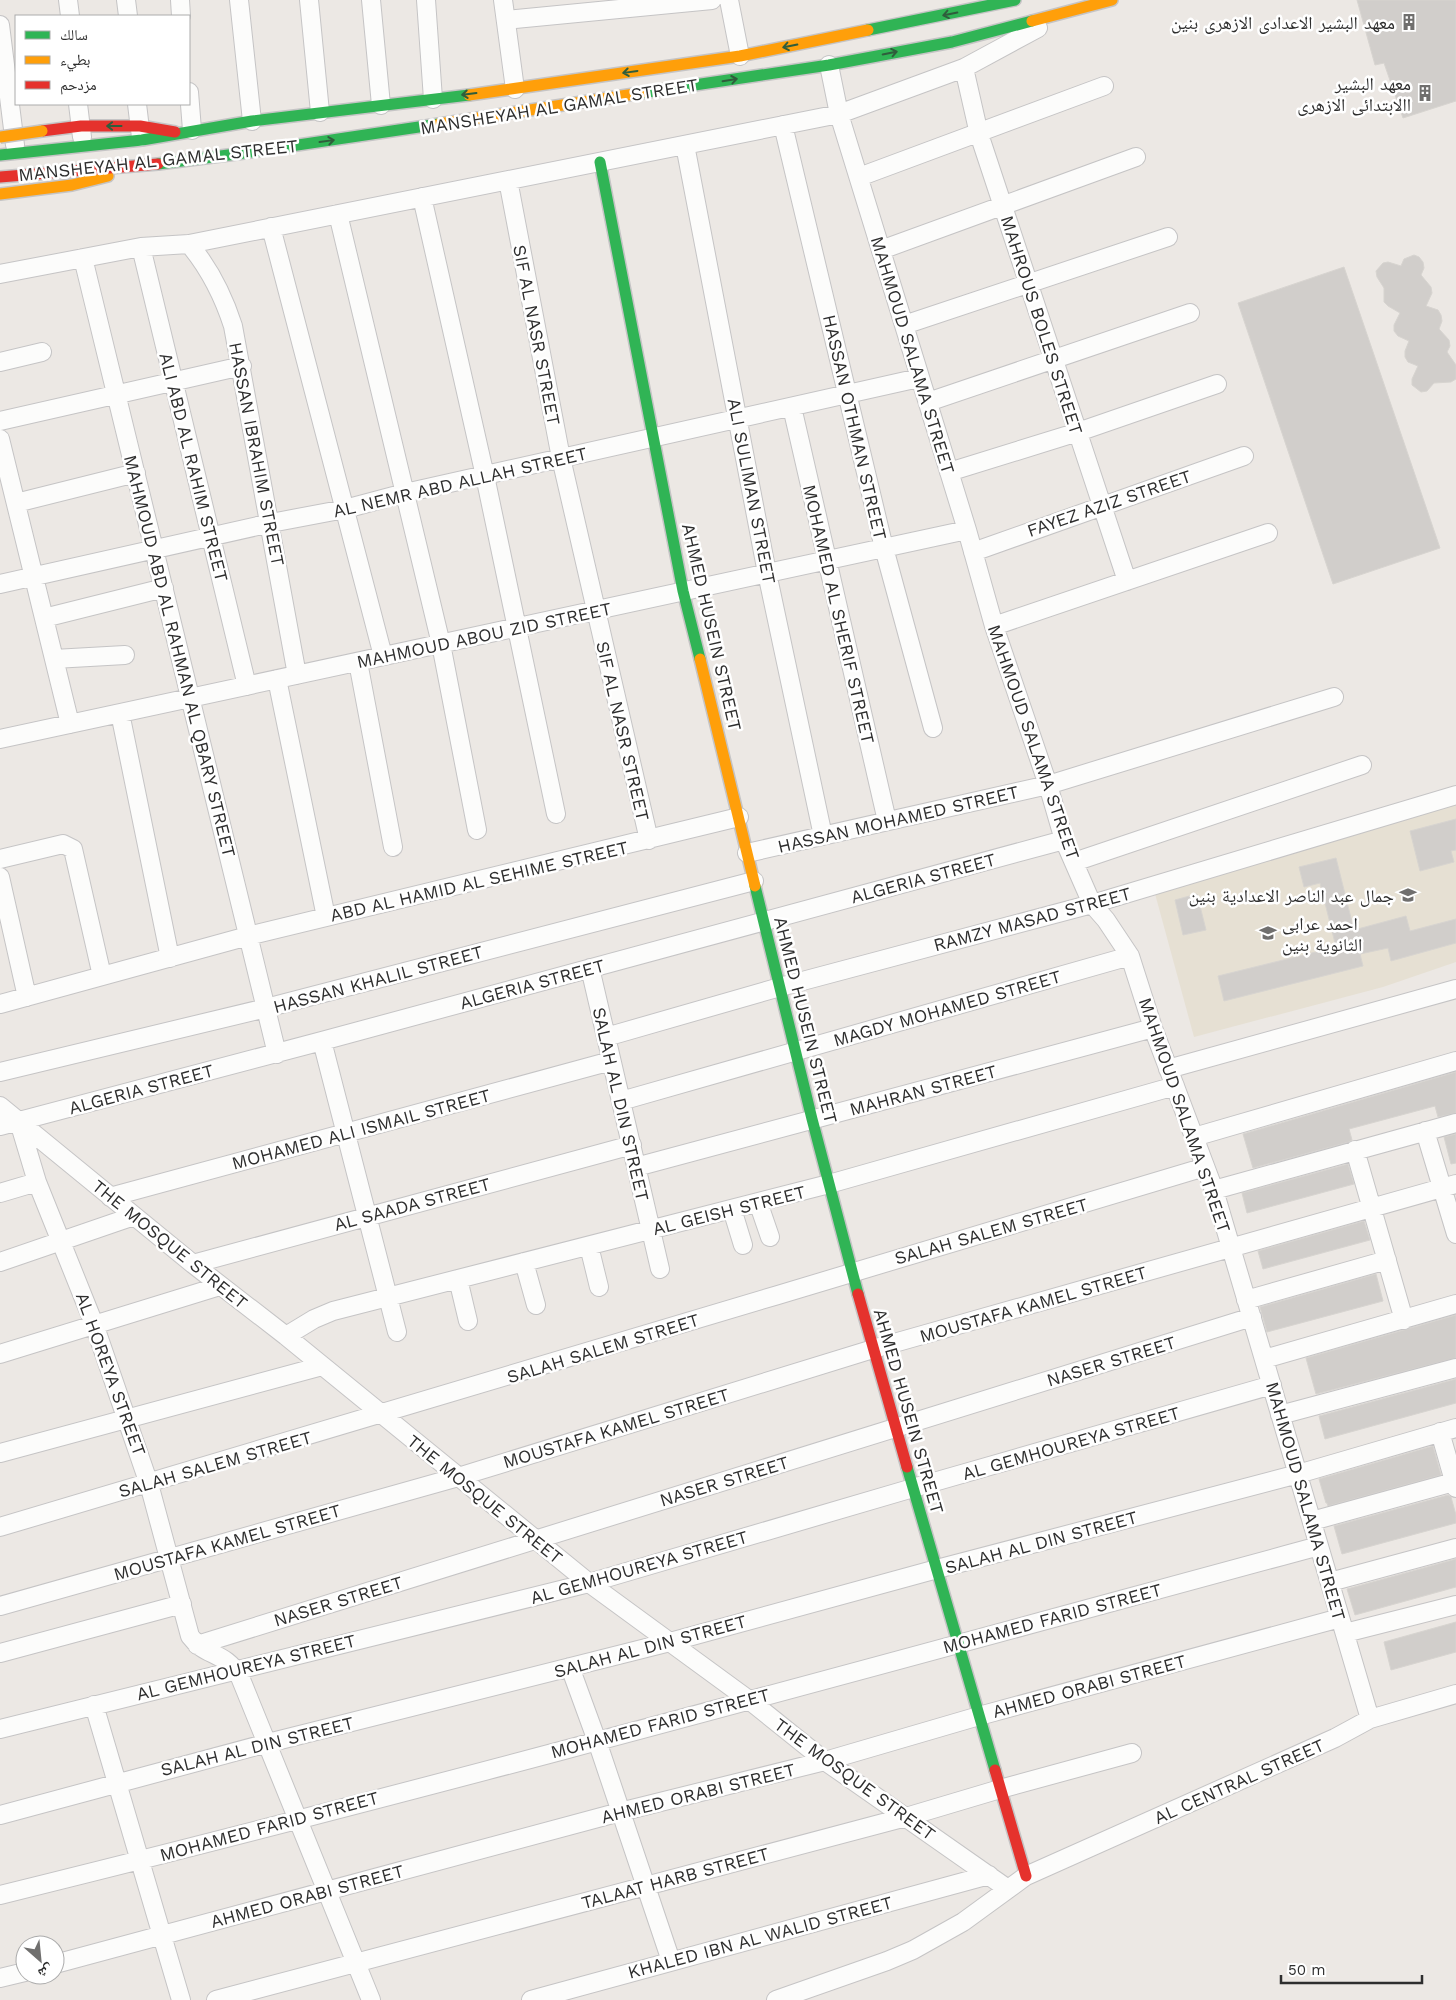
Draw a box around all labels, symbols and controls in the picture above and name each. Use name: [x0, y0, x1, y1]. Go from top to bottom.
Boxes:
one-way arrow: [942, 10, 958, 20]
place label: معهد البشير الاعدادى الازهرى بنين: [1171, 12, 1395, 34]
building icon: معهد البشير الاعدادى الازهرى بنين: [1399, 12, 1419, 32]
legend: [15, 15, 190, 105]
text: سالك: [60, 26, 88, 44]
one-way arrow: [783, 42, 799, 51]
one-way arrow: [882, 48, 898, 58]
text: بطيء: [60, 51, 90, 72]
one-way arrow: [622, 67, 638, 77]
place label: معهد البشير االابتدائى الازهرى: [1297, 73, 1411, 116]
street label: MANSHEYAH AL GAMAL STREET: [419, 74, 699, 138]
one-way arrow: [721, 75, 737, 85]
text: مزدحم: [60, 76, 97, 95]
building icon: معهد البشير االابتدائى الازهرى: [1415, 83, 1435, 103]
one-way arrow: [461, 89, 477, 99]
one-way arrow: [106, 121, 122, 131]
street label: MANSHEYAH AL GAMAL STREET: [17, 135, 299, 185]
one-way arrow: [318, 135, 334, 145]
street label: MAHROUS BOLES STREET: [997, 213, 1087, 437]
street label: MAHMOUD SALAMA STREET: [867, 234, 959, 476]
street label: SIF AL NASR STREET: [509, 243, 565, 427]
street label: HASSAN OTHMAN STREET: [819, 312, 891, 542]
street label: HASSAN IBRAHIM STREET: [225, 340, 289, 568]
street label: ALI ABD AL RAHIM STREET: [155, 350, 233, 584]
street label: ALI SULIMAN STREET: [724, 396, 780, 586]
street label: AL NEMR ABD ALLAH STREET: [331, 442, 589, 521]
street label: MAHMOUD ABD AL RAHMAN AL QBARY STREET: [120, 453, 240, 859]
street label: FAYEZ AZIZ STREET: [1024, 465, 1194, 541]
street label: MOHAMED AL SHERIF STREET: [799, 482, 879, 746]
street label: AHMED HUSEIN STREET: [678, 521, 746, 733]
street label: MAHMOUD ABOU ZID STREET: [355, 598, 613, 672]
street label: MAHMOUD SALAMA STREET: [984, 622, 1084, 862]
street label: SIF AL NASR STREET: [592, 639, 654, 823]
street label: HASSAN MOHAMED STREET: [775, 781, 1021, 857]
street label: ABD AL HAMID AL SEHIME STREET: [328, 836, 630, 926]
street label: ALGERIA STREET: [848, 849, 998, 907]
street label: RAMZY MASAD STREET: [931, 883, 1133, 955]
place label: جمال عبد الناصر الاعدادية بنين: [1189, 885, 1394, 907]
school or university icon: جمال عبد الناصر الاعدادية بنين: [1398, 885, 1418, 905]
place label: احمد عرابى الثانوية بنين: [1282, 913, 1362, 956]
street label: AHMED HUSEIN STREET: [770, 914, 842, 1126]
school or university icon: احمد عرابى الثانوية بنين: [1258, 923, 1278, 943]
street label: HASSAN KHALIL STREET: [271, 941, 485, 1017]
street label: ALGERIA STREET: [457, 955, 607, 1013]
street label: MAGDY MOHAMED STREET: [831, 965, 1063, 1051]
street label: MAHMOUD SALAMA STREET: [1135, 995, 1235, 1235]
street label: SALAH AL DIN STREET: [588, 1005, 654, 1203]
street label: ALGERIA STREET: [66, 1060, 216, 1118]
street label: MAHRAN STREET: [847, 1060, 999, 1120]
street label: MOHAMED ALI ISMAIL STREET: [229, 1084, 493, 1174]
street label: AL SAADA STREET: [332, 1173, 493, 1235]
street label: THE MOSQUE STREET: [88, 1175, 252, 1313]
street label: AL GEISH STREET: [650, 1181, 808, 1239]
street label: SALAH SALEM STREET: [892, 1193, 1090, 1269]
street label: MOUSTAFA KAMEL STREET: [917, 1261, 1149, 1347]
street label: AL HOREYA STREET: [72, 1289, 150, 1459]
street label: AHMED HUSEIN STREET: [870, 1306, 948, 1516]
street label: SALAH SALEM STREET: [504, 1309, 702, 1387]
street label: NASER STREET: [1044, 1331, 1178, 1391]
street label: MAHMOUD SALAMA STREET: [1262, 1379, 1350, 1623]
street label: MOUSTAFA KAMEL STREET: [500, 1384, 732, 1472]
street label: AL GEMHOUREYA STREET: [960, 1402, 1182, 1484]
street label: SALAH SALEM STREET: [116, 1426, 314, 1502]
street label: THE MOSQUE STREET: [403, 1430, 567, 1568]
street label: NASER STREET: [657, 1451, 791, 1511]
street label: MOUSTAFA KAMEL STREET: [111, 1499, 343, 1585]
street label: SALAH AL DIN STREET: [943, 1506, 1140, 1578]
street label: AL GEMHOUREYA STREET: [528, 1526, 750, 1608]
street label: NASER STREET: [271, 1571, 405, 1631]
street label: MOHAMED FARID STREET: [940, 1579, 1164, 1657]
street label: SALAH AL DIN STREET: [552, 1610, 749, 1682]
street label: AL GEMHOUREYA STREET: [134, 1630, 358, 1704]
street label: AHMED ORABI STREET: [990, 1650, 1188, 1722]
street label: MOHAMED FARID STREET: [548, 1684, 772, 1762]
street label: SALAH AL DIN STREET: [158, 1712, 356, 1780]
street label: THE MOSQUE STREET: [771, 1714, 940, 1844]
street label: AL CENTRAL STREET: [1151, 1734, 1327, 1828]
street label: AHMED ORABI STREET: [599, 1759, 797, 1827]
street label: MOHAMED FARID STREET: [157, 1787, 381, 1865]
street label: TALAAT HARB STREET: [579, 1843, 771, 1913]
street label: AHMED ORABI STREET: [208, 1860, 406, 1932]
street label: KHALED IBN AL WALID STREET: [625, 1891, 895, 1982]
north arrow: [15, 1935, 65, 1985]
scale bar: [1281, 1952, 1422, 1984]
text: ش: [35, 1960, 56, 1982]
text: 50 m: [1288, 1961, 1325, 1979]

